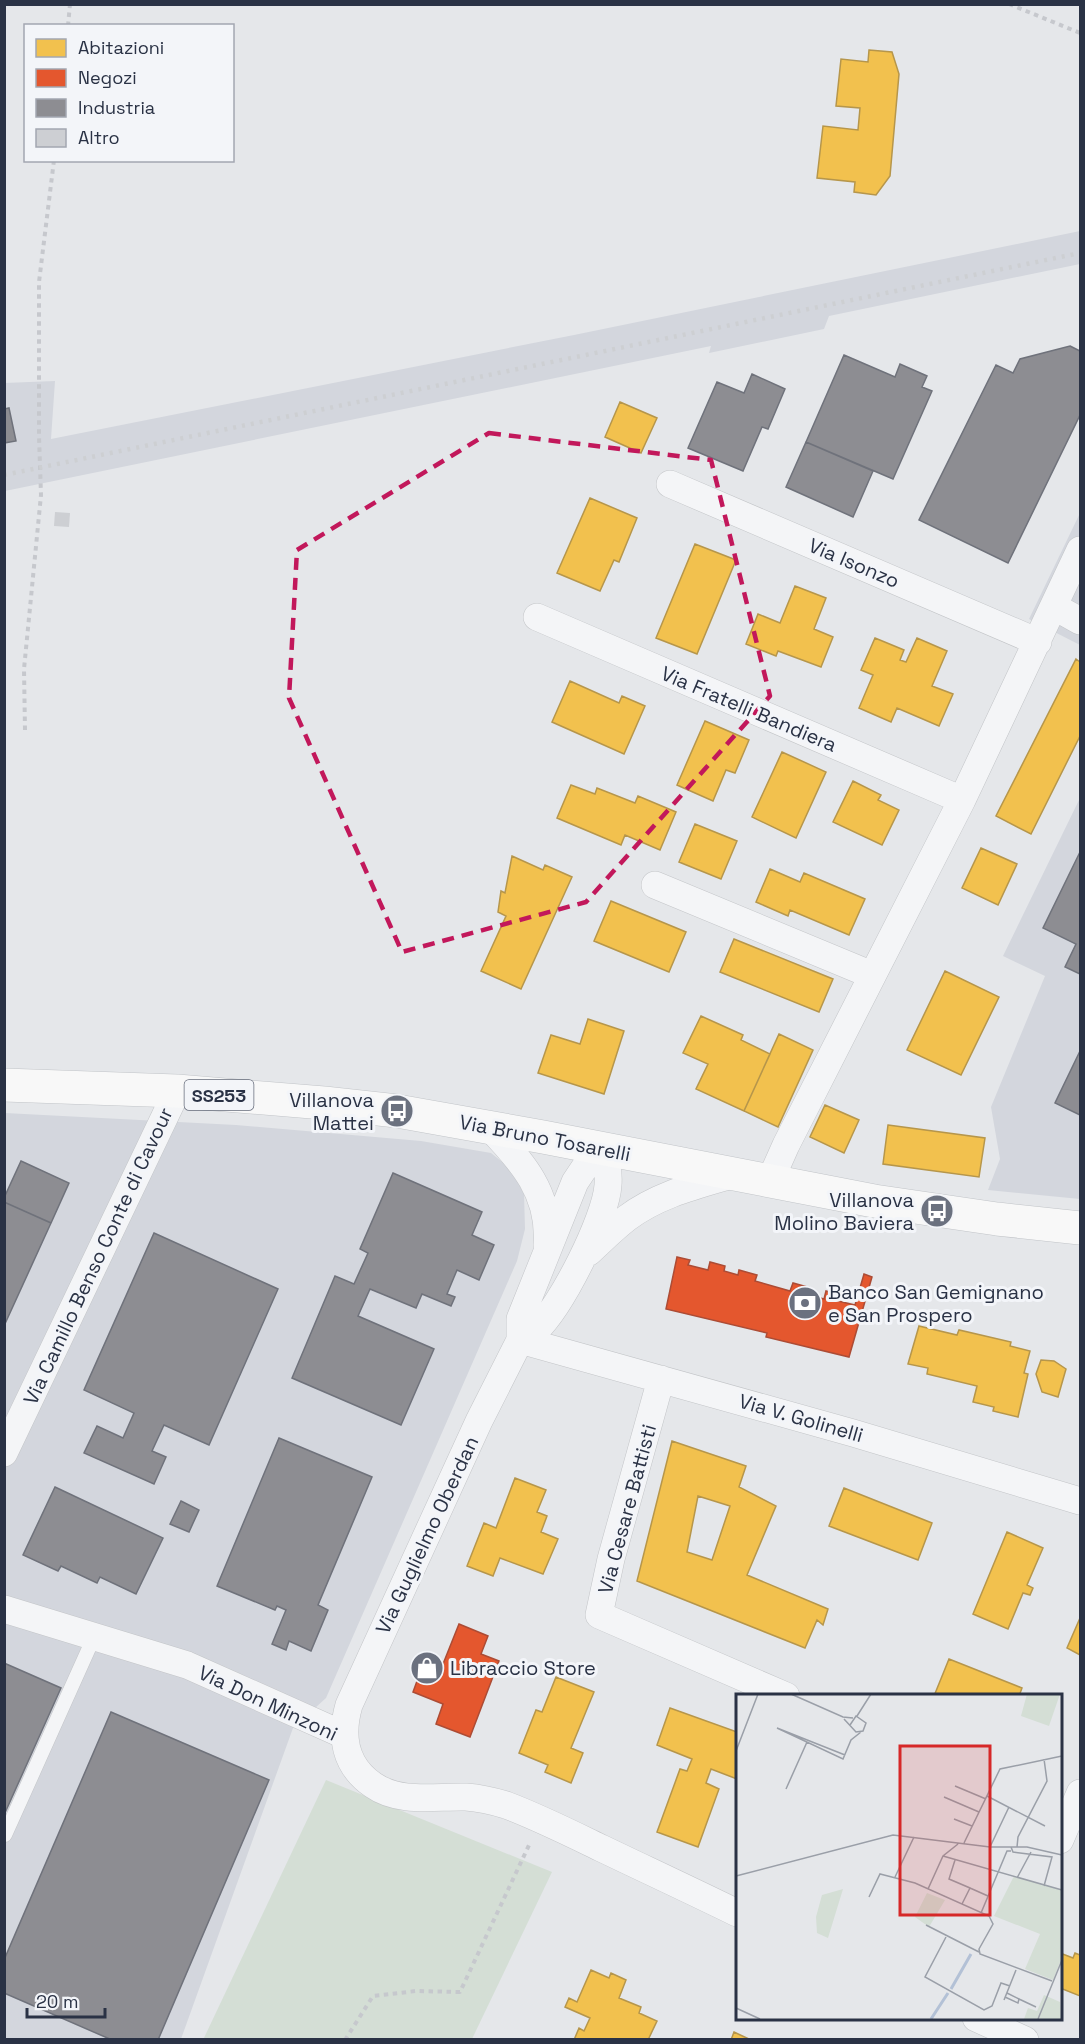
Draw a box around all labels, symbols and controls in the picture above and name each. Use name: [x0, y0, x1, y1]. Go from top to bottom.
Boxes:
legend: [24, 24, 234, 162]
text: Abitazioni: [78, 36, 164, 59]
text: Negozi: [78, 66, 137, 89]
text: Industria: [78, 96, 155, 119]
text: Altro: [78, 126, 120, 149]
street label: Via Isonzo: [805, 532, 903, 594]
street label: Via Fratelli Bandiera: [657, 660, 841, 758]
road number: SS253: [184, 1080, 254, 1110]
place label: Villanova Mattei: [289, 1087, 374, 1136]
bus stop icon: Villanova Mattei: [379, 1093, 415, 1129]
street label: Via Camillo Benso Conte di Cavour: [17, 1103, 179, 1409]
street label: Via Bruno Tosarelli: [457, 1109, 633, 1167]
place label: Villanova Molino Baviera: [774, 1187, 914, 1236]
bus stop icon: Villanova Molino Baviera: [919, 1193, 955, 1229]
place label: Banco San Gemignano e San Prospero: [828, 1279, 1044, 1328]
bank icon: Banco San Gemignano e San Prospero: [787, 1285, 823, 1321]
street label: Via V. Golinelli: [736, 1388, 866, 1448]
street label: Via Cesare Battisti: [592, 1421, 662, 1597]
street label: Via Guglielmo Oberdan: [370, 1432, 484, 1638]
shop icon: Libraccio Store: [409, 1650, 445, 1686]
place label: Libraccio Store: [450, 1655, 596, 1681]
street label: Via Don Minzoni: [194, 1659, 342, 1747]
inset map: [736, 1694, 1061, 2020]
scale bar: [27, 1981, 105, 2019]
text: 20 m: [36, 1990, 79, 2013]

